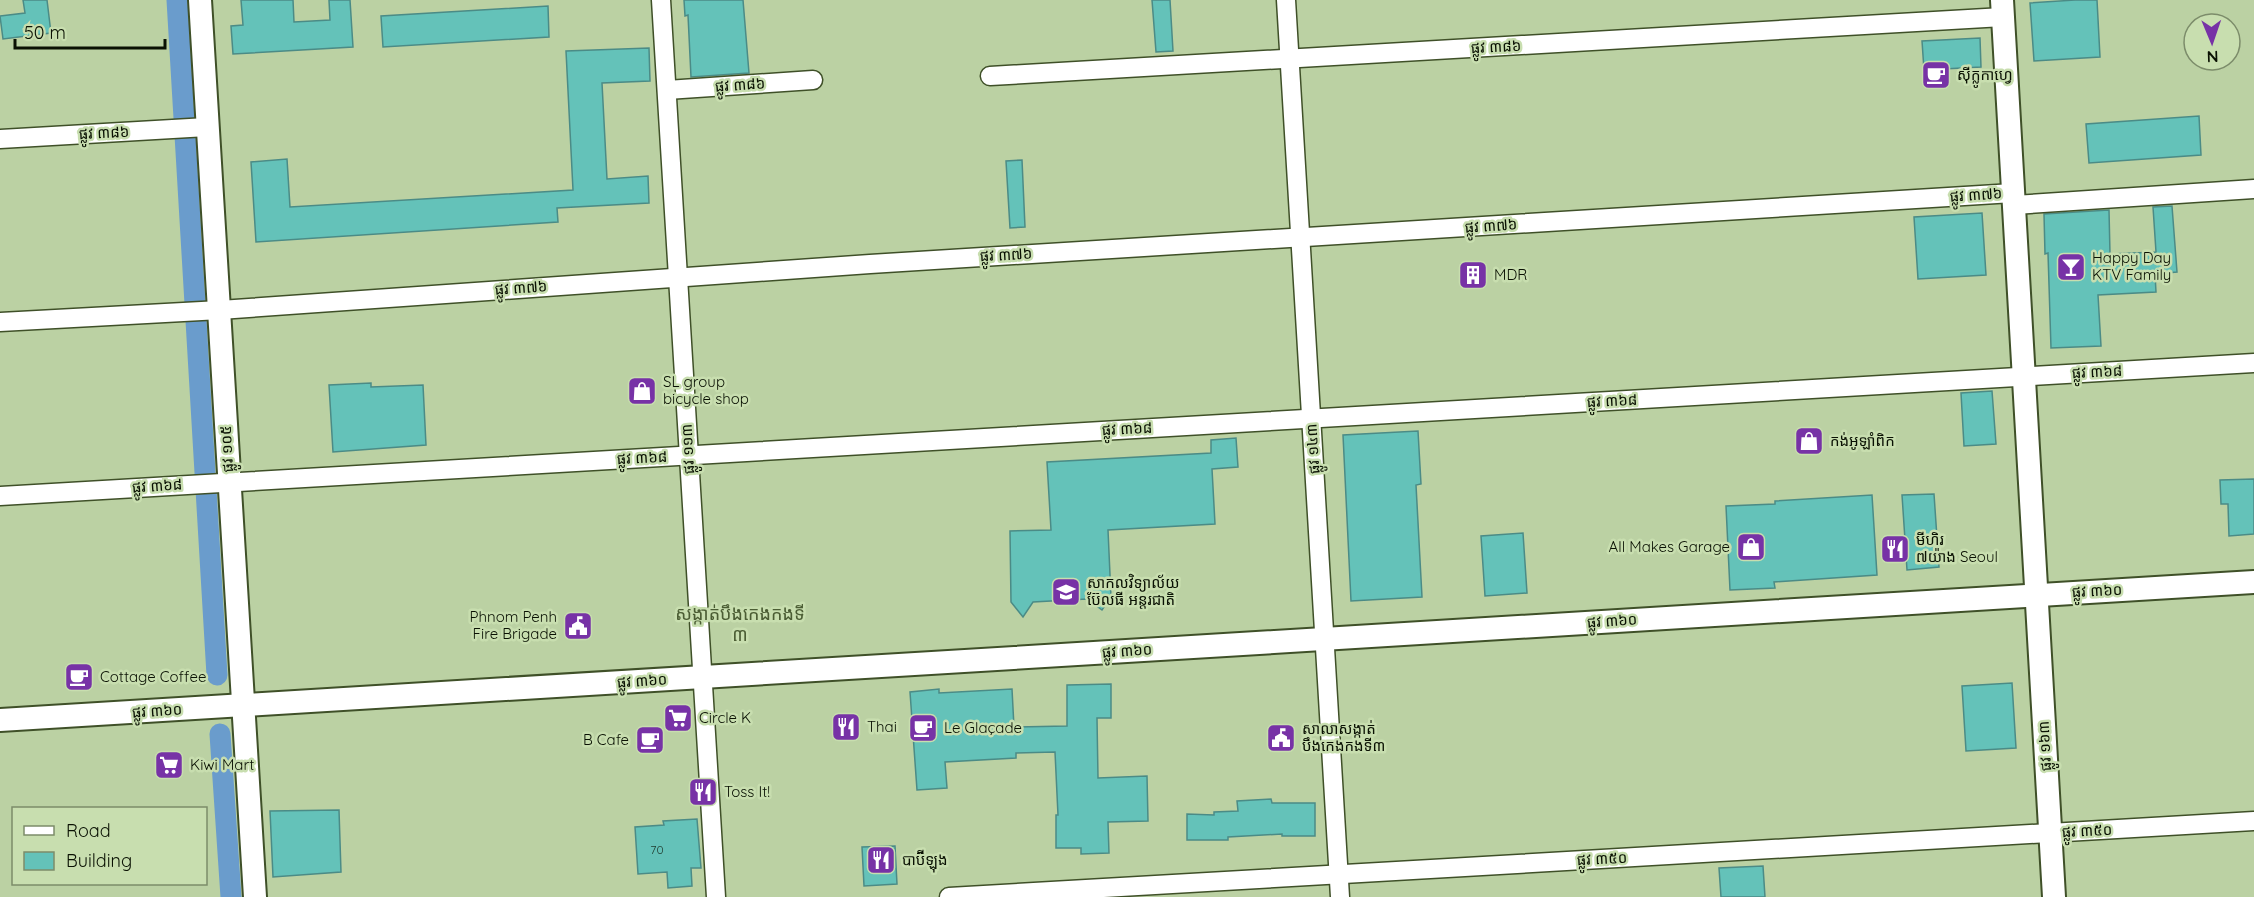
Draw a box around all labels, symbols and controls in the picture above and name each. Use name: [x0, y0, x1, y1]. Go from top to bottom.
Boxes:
scale bar: [15, 12, 165, 50]
north arrow: [2182, 12, 2242, 72]
text: 50 m: [24, 21, 66, 44]
street label: ផ្លូវ ៣៨៦: [1470, 36, 1522, 62]
text: N: [2206, 47, 2219, 67]
cafe icon: ស៊ីក្លូកាហ្វេ: [1920, 59, 1952, 91]
place label: ស៊ីក្លូកាហ្វេ: [1957, 65, 2013, 88]
street label: ផ្លូវ ៣៨៦: [714, 73, 766, 100]
street label: ផ្លូវ ៣៨៦: [78, 122, 130, 148]
street label: ផ្លូវ ៣៧៦: [1949, 183, 2003, 210]
street label: ផ្លូវ ៣៧៦: [1464, 214, 1518, 241]
street label: ផ្លូវ ៣៧៦: [979, 244, 1033, 270]
place label: Happy Day KTV Family: [2092, 248, 2171, 284]
bar icon: Happy Day KTV Family: [2055, 251, 2087, 283]
building icon: MDR: [1457, 259, 1489, 291]
place label: MDR: [1494, 265, 1527, 284]
street label: ផ្លូវ ៣៧៦: [494, 276, 548, 303]
street label: ផ្លូវ ៣៦៨: [2071, 361, 2123, 387]
place label: SL group bicycle shop: [663, 372, 749, 408]
shop icon: SL group bicycle shop: [626, 375, 658, 407]
street label: ផ្លូវ ៣៦៨: [1586, 390, 1638, 416]
street label: ផ្លូវ ៣៦៨: [1101, 418, 1153, 444]
street label: ផ្លូវ ១១៣: [677, 423, 703, 475]
street label: ផ្លូវ ១៤៣: [1301, 423, 1328, 475]
street label: ផ្លូវ ១០៥: [216, 425, 242, 473]
shop icon: កង់អូឡាំពិក: [1793, 425, 1825, 457]
place label: កង់អូឡាំពិក: [1830, 431, 1895, 450]
street label: ផ្លូវ ៣៦៨: [616, 447, 668, 473]
street label: ផ្លូវ ៣៦៨: [131, 474, 183, 501]
place label: មីហិរ ៧យ៉ាង Seoul: [1916, 530, 1998, 566]
shop icon: All Makes Garage: [1735, 531, 1767, 563]
restaurant icon: មីហិរ ៧យ៉ាង Seoul: [1879, 533, 1911, 565]
place label: All Makes Garage: [1609, 537, 1730, 556]
place label: សាកលវិទ្យាល័យ ប៊ែលធី អន្តរជាតិ: [1087, 573, 1180, 609]
school or university icon: សាកលវិទ្យាល័យ ប៊ែលធី អន្តរជាតិ: [1050, 576, 1082, 608]
street label: ផ្លូវ ៣៦០: [2071, 580, 2123, 606]
district label: សង្កាត់បឹងកេងកងទី ៣: [675, 602, 805, 646]
place label: Phnom Penh Fire Brigade: [470, 607, 557, 643]
street label: ផ្លូវ ៣៦០: [1586, 609, 1638, 636]
public building icon: Phnom Penh Fire Brigade: [562, 610, 594, 642]
street label: ផ្លូវ ៣៦០: [1101, 639, 1153, 666]
cafe icon: Cottage Coffee: [63, 661, 95, 693]
place label: Cottage Coffee: [100, 667, 206, 686]
street label: ផ្លូវ ៣៦០: [616, 669, 668, 696]
street label: ផ្លូវ ៣៦០: [131, 699, 183, 726]
supermarket icon: Circle K: [662, 702, 694, 734]
place label: Circle K: [699, 708, 751, 727]
restaurant icon: Thai: [830, 711, 862, 743]
cafe icon: Le Glaçade: [907, 712, 939, 744]
place label: Thai: [867, 717, 897, 736]
place label: Le Glaçade: [944, 718, 1022, 737]
place label: សាលាសង្កាត់ បឹងកេងកងទី៣: [1302, 719, 1385, 755]
street label: ផ្លូវ ១៦៣: [2034, 720, 2060, 772]
public building icon: សាលាសង្កាត់ បឹងកេងកងទី៣: [1265, 722, 1297, 754]
cafe icon: B Cafe: [634, 724, 666, 756]
place label: B Cafe: [583, 730, 629, 749]
supermarket icon: Kiwi Mart: [153, 749, 185, 781]
place label: Kiwi Mart: [190, 755, 254, 774]
restaurant icon: Toss It!: [687, 776, 719, 808]
place label: Toss It!: [724, 782, 770, 801]
legend: [12, 807, 207, 885]
text: Road: [66, 819, 111, 842]
street label: ផ្លូវ ៣៥០: [2061, 820, 2113, 846]
house number: 70: [650, 842, 664, 857]
restaurant icon: បាប៊ីឡុង: [865, 844, 897, 876]
street label: ផ្លូវ ៣៥០: [1576, 848, 1628, 874]
text: Building: [66, 849, 132, 872]
place label: បាប៊ីឡុង: [902, 849, 948, 873]

